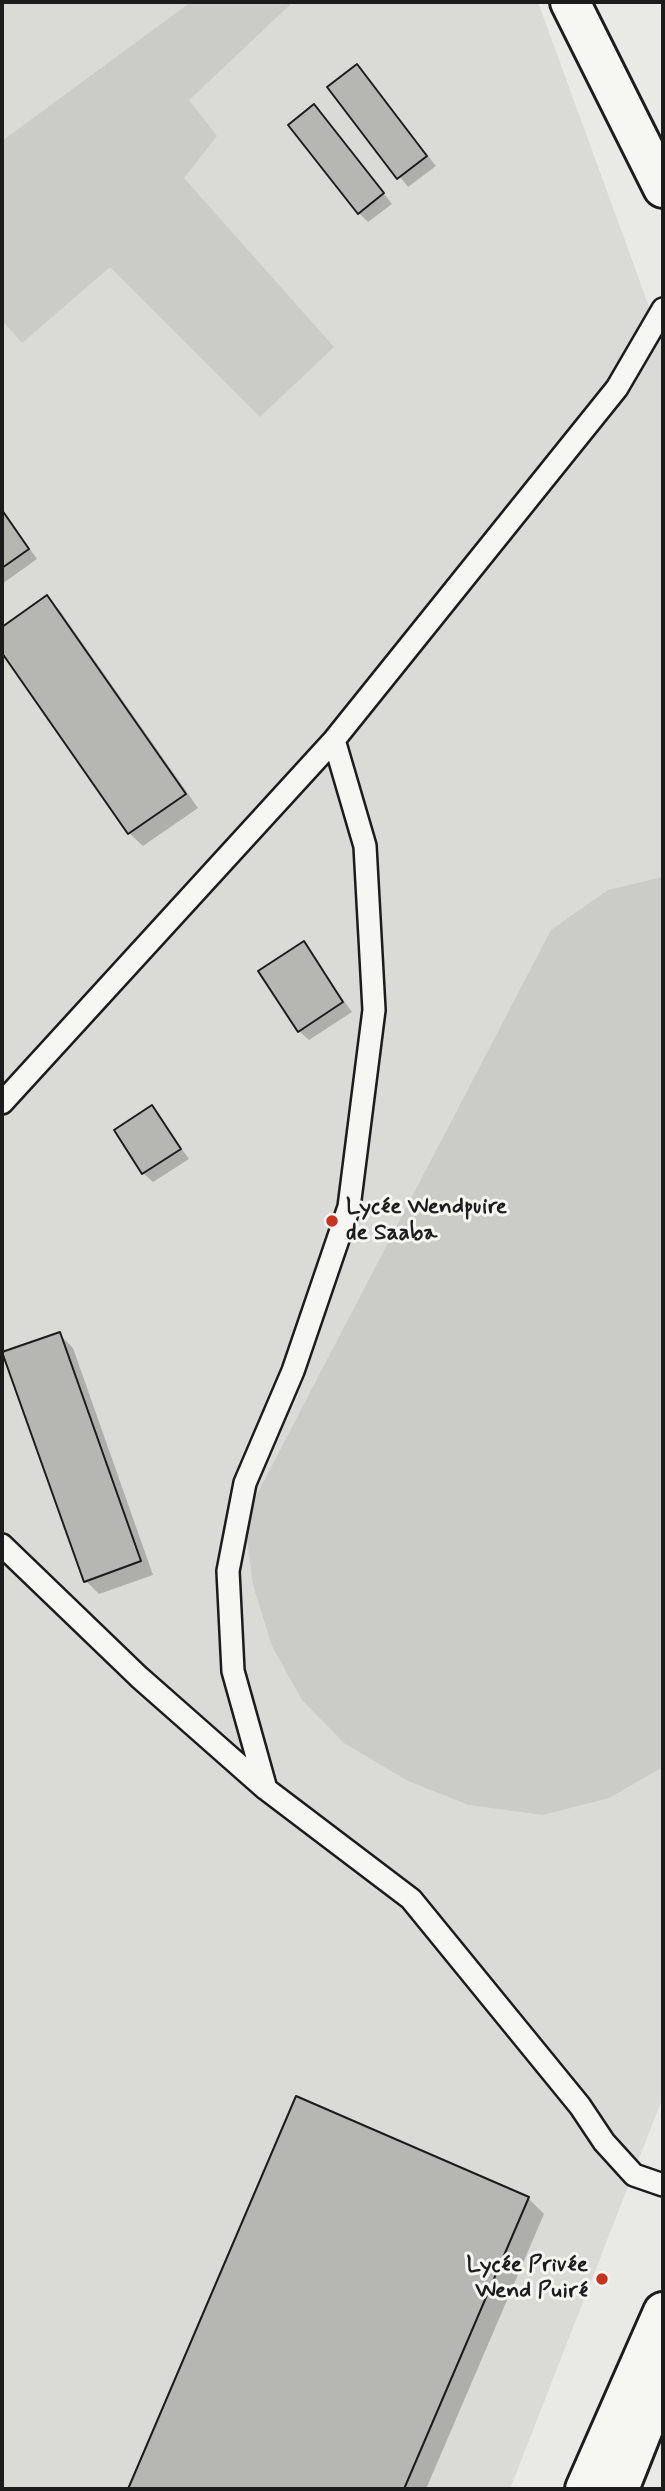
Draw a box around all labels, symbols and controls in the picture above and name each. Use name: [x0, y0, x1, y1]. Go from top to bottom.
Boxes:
place label: Lycée Wendpuire de Saaba: [346, 1194, 507, 1248]
marker: Lycée Wendpuire de Saaba: [324, 1213, 340, 1229]
place label: Lycée Privée Wend Puiré: [467, 2252, 588, 2306]
marker: Lycée Privée Wend Puiré: [594, 2271, 610, 2287]

